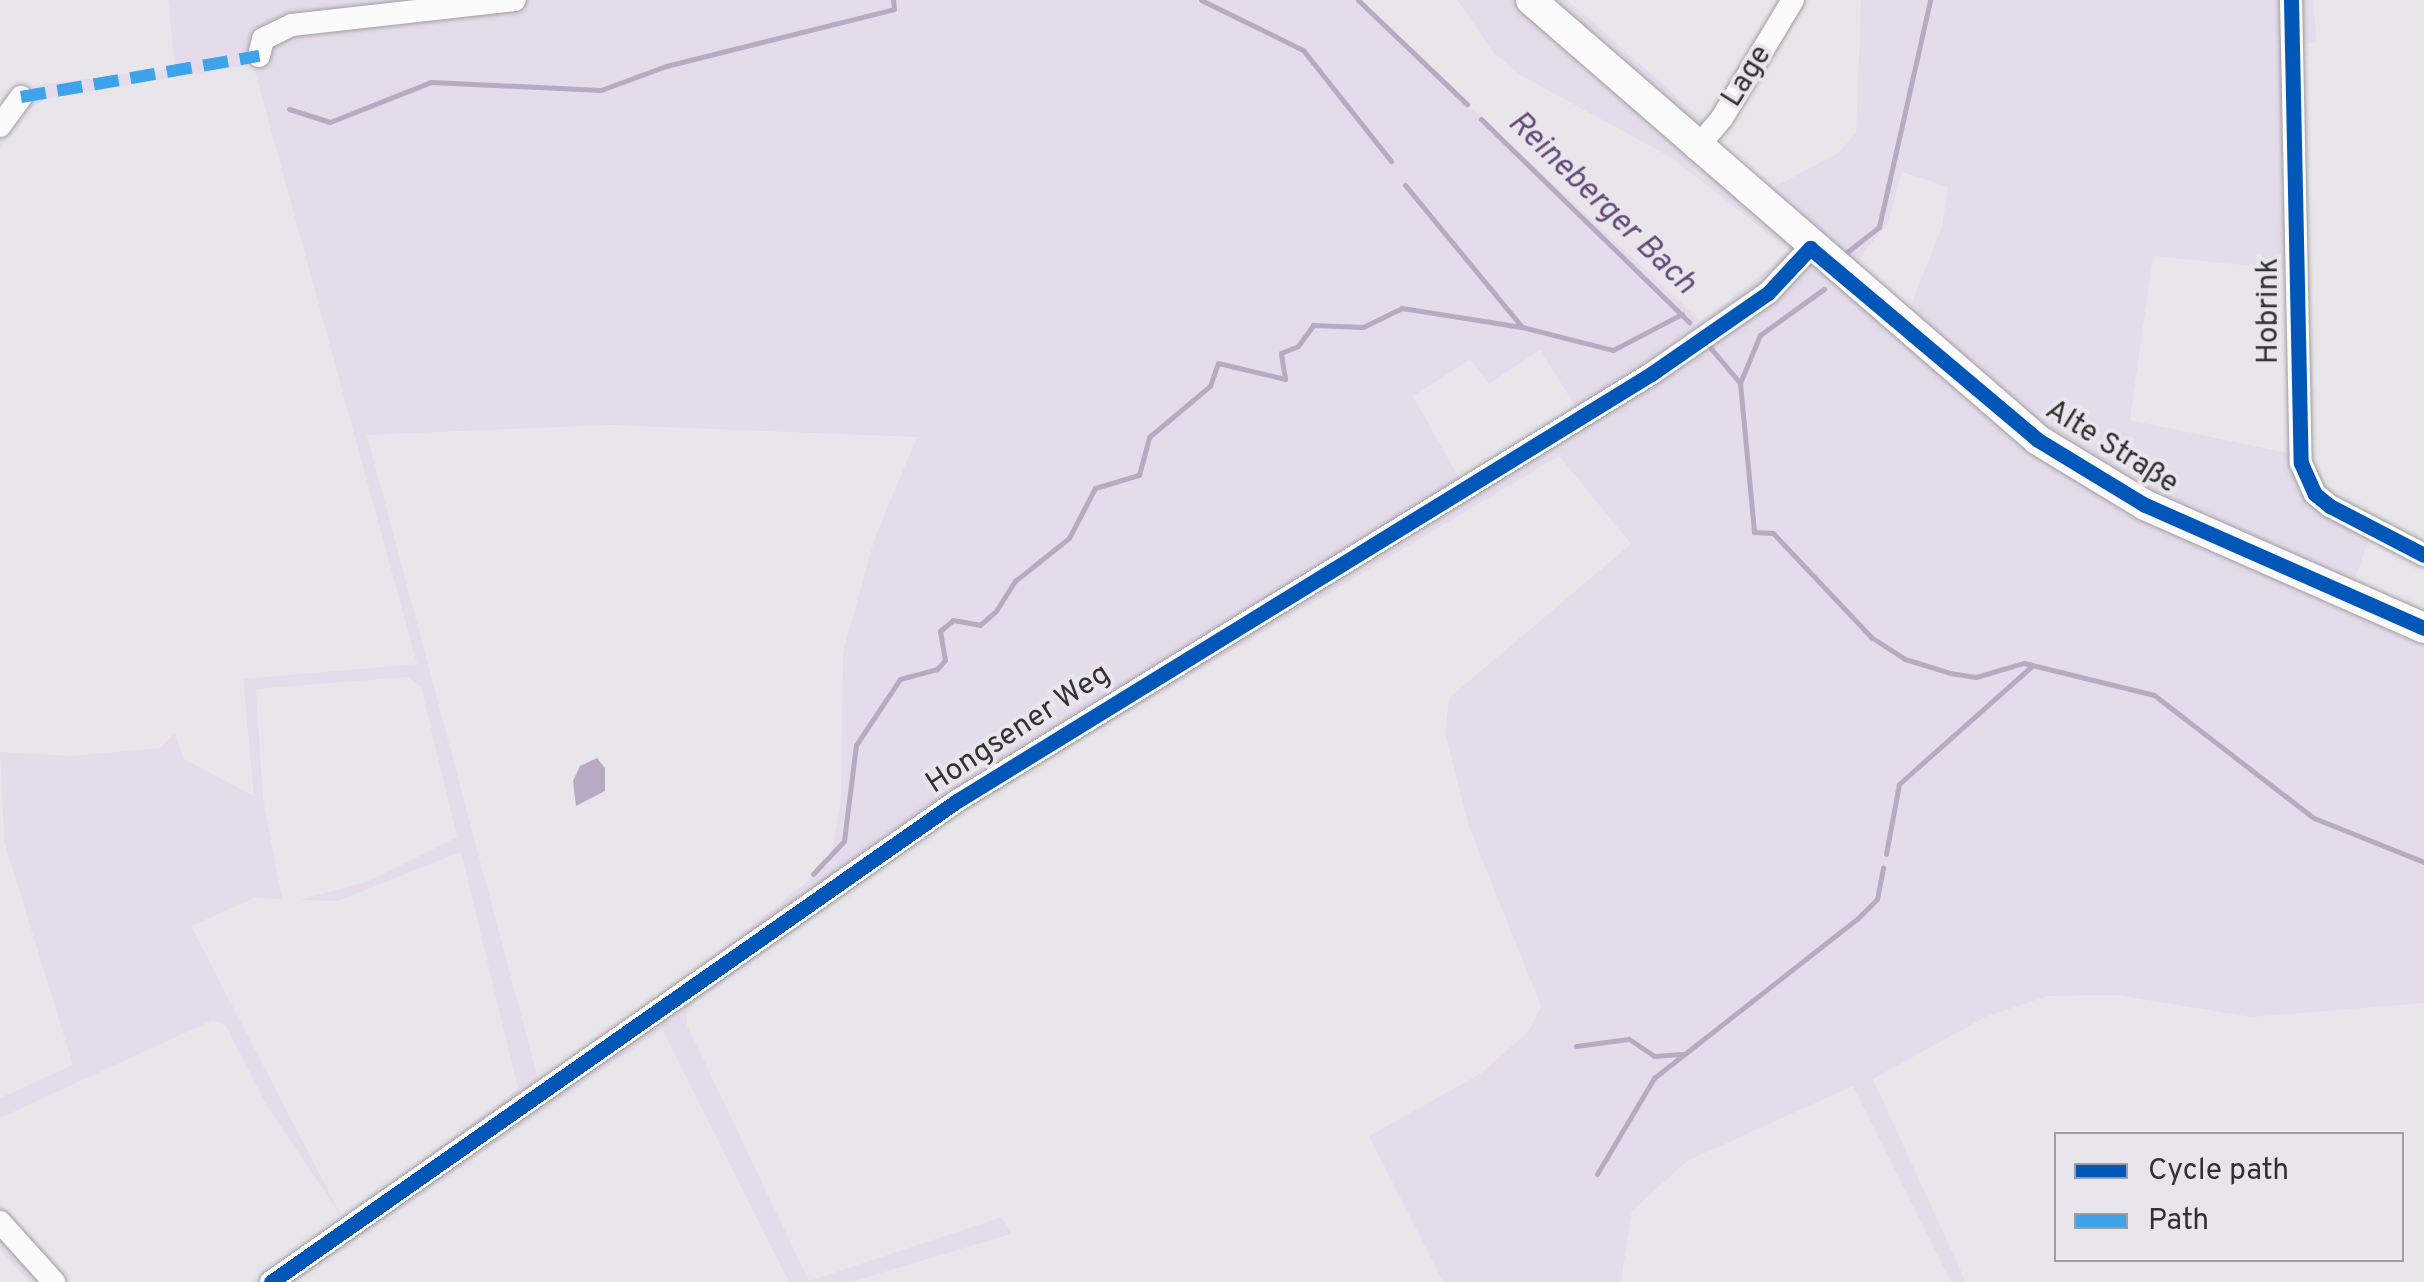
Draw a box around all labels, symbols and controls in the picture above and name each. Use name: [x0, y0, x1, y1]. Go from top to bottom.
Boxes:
street label: Lage: [1715, 40, 1781, 114]
water label: Reineberger Bach: [1499, 104, 1703, 304]
street label: Hobrink: [2252, 258, 2288, 364]
street label: Alte Straße: [2038, 393, 2184, 503]
street label: Hongsener Weg: [920, 657, 1118, 803]
legend: [2054, 1132, 2404, 1262]
text: Cycle path: [2148, 1153, 2289, 1190]
text: Path: [2148, 1203, 2209, 1240]

